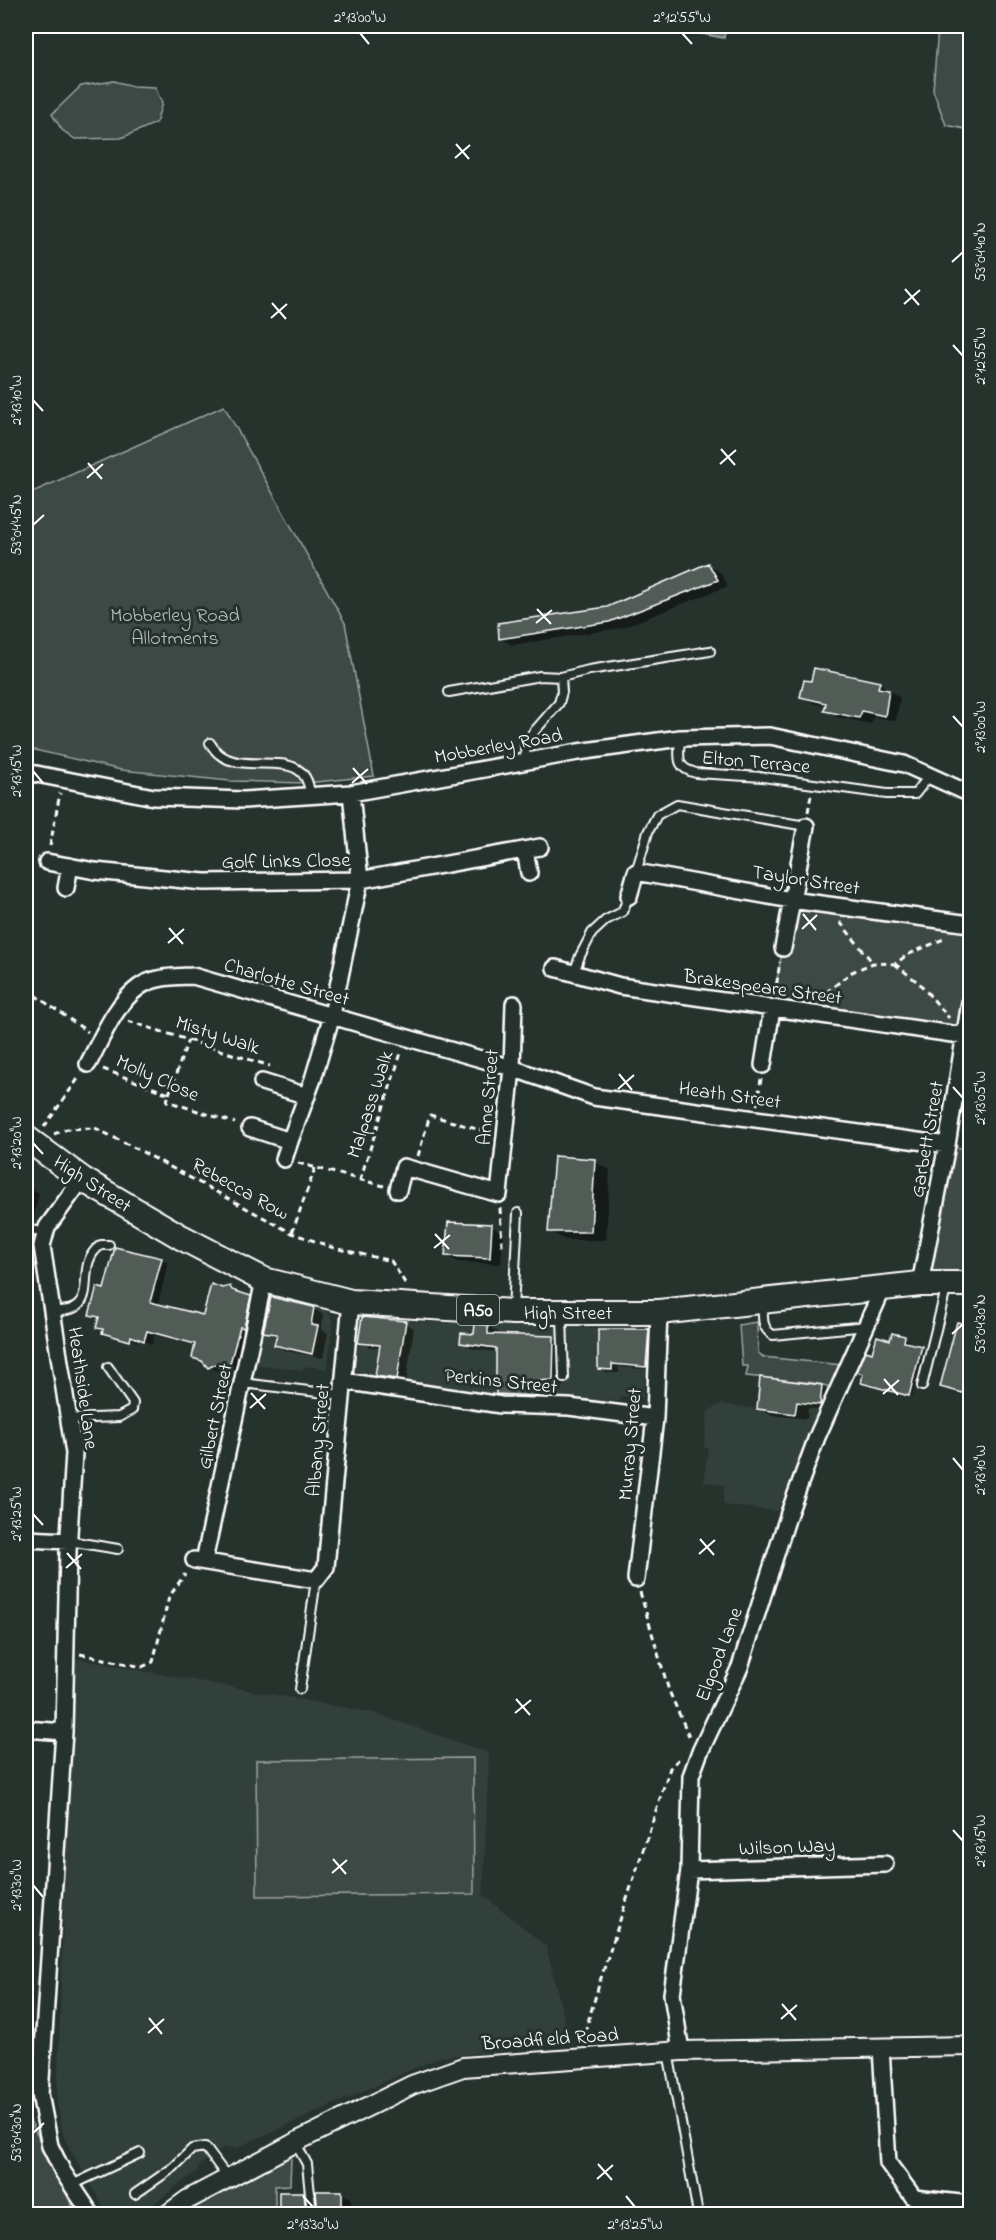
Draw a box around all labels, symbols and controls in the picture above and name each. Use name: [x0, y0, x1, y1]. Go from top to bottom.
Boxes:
text: 2°13'00"W: [334, 7, 386, 29]
text: 2°12'55"W: [653, 7, 711, 29]
text: 53°04'40"N: [970, 222, 992, 282]
text: 2°12'55"W: [970, 327, 992, 385]
text: 2°13'10"W: [6, 375, 28, 425]
text: 53°04'45"N: [6, 494, 28, 556]
park label: Mobberley Road Allotments: [110, 602, 240, 654]
text: 2°13'00"W: [970, 701, 992, 753]
street label: Mobberley Road: [432, 722, 565, 773]
street label: Elton Terrace: [700, 744, 811, 783]
text: 2°13'15"W: [6, 745, 28, 797]
street label: Golf Links Close: [221, 847, 351, 878]
street label: Taylor Street: [750, 859, 862, 904]
street label: Charlotte Street: [220, 952, 353, 1015]
street label: Brakespeare Street: [681, 963, 844, 1014]
street label: Misty Walk: [171, 1009, 263, 1064]
street label: Malpass Walk: [340, 1047, 403, 1162]
street label: Molly Close: [111, 1048, 203, 1111]
street label: Anne Street: [471, 1048, 508, 1147]
text: 2°13'05"W: [970, 1071, 992, 1125]
street label: Heath Street: [677, 1075, 783, 1118]
street label: Garbett Street: [904, 1079, 953, 1200]
text: 2°13'20"W: [6, 1116, 28, 1170]
street label: High Street: [46, 1149, 137, 1222]
street label: Rebecca Row: [186, 1151, 294, 1229]
text: 53°04'30"N: [970, 1294, 992, 1354]
road number: A50: [457, 1295, 499, 1325]
street label: High Street: [524, 1300, 612, 1330]
street label: Heathside Lane: [59, 1325, 104, 1452]
street label: Gilbert Street: [191, 1361, 242, 1472]
street label: Perkins Street: [443, 1362, 559, 1403]
street label: Albany Street: [300, 1382, 339, 1498]
street label: Murray Street: [612, 1386, 651, 1502]
text: 2°13'10"W: [970, 1445, 992, 1495]
text: 2°13'25"W: [6, 1486, 28, 1542]
street label: Elgood Lane: [689, 1604, 752, 1706]
text: 2°13'15"W: [970, 1815, 992, 1867]
street label: Wilson Way: [738, 1832, 836, 1865]
text: 2°13'30"W: [6, 1859, 28, 1911]
street label: Broadfield Road: [480, 2021, 620, 2060]
text: 53°04'30"N: [6, 2103, 28, 2163]
text: 2°13'30"W: [287, 2214, 339, 2236]
text: 2°13'25"W: [607, 2214, 663, 2236]

